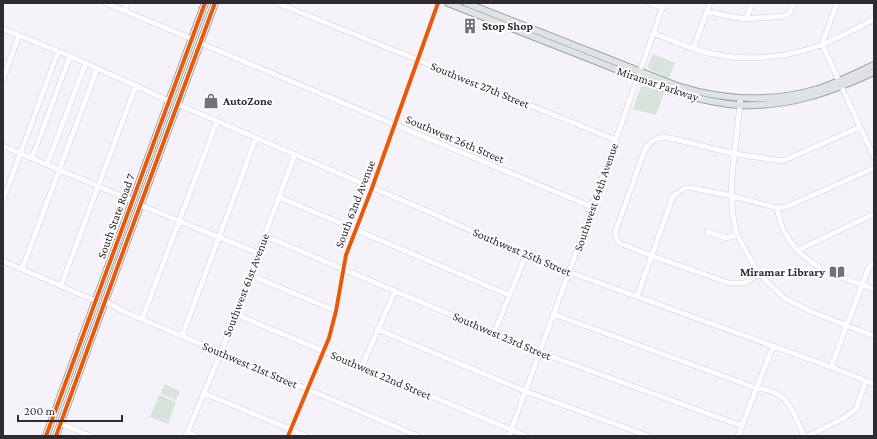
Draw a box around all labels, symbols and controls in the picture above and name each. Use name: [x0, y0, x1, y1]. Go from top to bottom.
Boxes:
building icon: Stop Shop: [461, 17, 479, 35]
place label: Stop Shop: [482, 19, 533, 33]
street label: Southwest 27th Street: [429, 59, 532, 112]
street label: Miramar Parkway: [615, 63, 701, 105]
shop icon: AutoZone: [202, 92, 220, 110]
place label: AutoZone: [222, 94, 273, 108]
street label: Southwest 26th Street: [404, 112, 507, 167]
street label: Southwest 64th Avenue: [571, 141, 621, 253]
street label: South 62nd Avenue: [332, 158, 378, 250]
street label: South State Road 7: [94, 171, 138, 260]
street label: Southwest 25th Street: [471, 225, 574, 279]
street label: Southwest 61st Avenue: [220, 231, 272, 339]
library icon: Miramar Library: [828, 263, 846, 281]
place label: Miramar Library: [740, 265, 825, 279]
street label: Southwest 23rd Street: [451, 309, 554, 363]
street label: Southwest 21st Street: [200, 339, 301, 392]
street label: Southwest 22nd Street: [329, 348, 434, 403]
scale bar: [18, 397, 122, 423]
text: 200 m: [24, 404, 56, 418]

